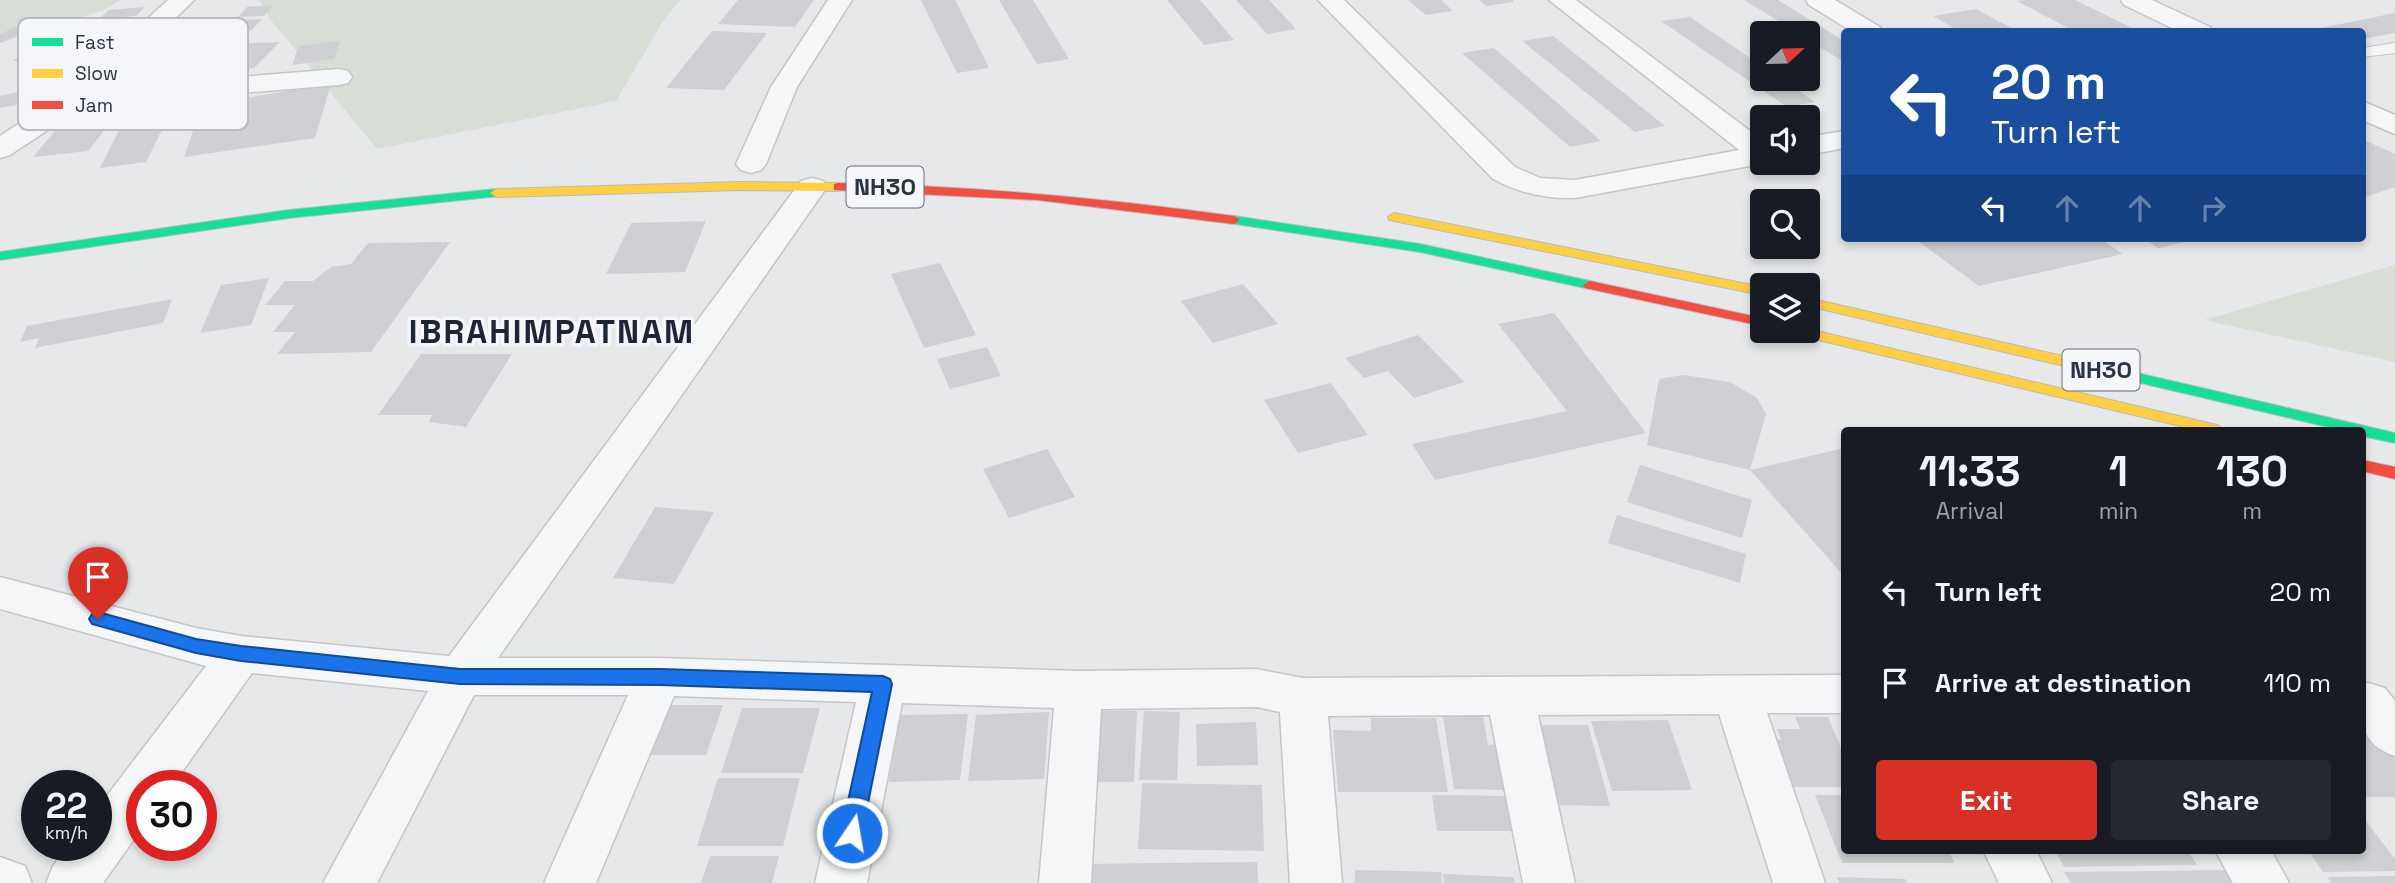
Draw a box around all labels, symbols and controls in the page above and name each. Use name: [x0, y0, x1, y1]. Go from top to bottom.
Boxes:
legend: [18, 18, 248, 130]
north arrow: [1750, 21, 1820, 91]
map controls: [1750, 21, 1820, 343]
text: Fast: [75, 30, 115, 55]
text: 20 m: [1991, 51, 2106, 113]
icon: left: [1876, 56, 1967, 147]
text: Slow: [75, 61, 118, 86]
text: Jam: [75, 93, 113, 118]
button: sound: [1750, 105, 1820, 175]
text: Turn left: [1991, 112, 2121, 152]
road number: NH30: [846, 167, 924, 208]
button: search: [1750, 189, 1820, 259]
icon: left: [1975, 189, 2013, 227]
icon: ahead: [2048, 189, 2086, 227]
icon: ahead: [2121, 189, 2159, 227]
icon: right: [2194, 189, 2232, 227]
button: layers: [1750, 273, 1820, 343]
district label: IBRAHIMPATNAM: [409, 311, 695, 353]
road number: NH30: [2062, 349, 2140, 390]
text: 11:33: [1919, 445, 2021, 498]
text: 1: [2109, 445, 2128, 498]
text: 130: [2216, 445, 2288, 498]
text: Arrival: [1936, 496, 2004, 526]
text: min: [2099, 496, 2138, 526]
text: m: [2242, 496, 2262, 526]
pin: [68, 547, 128, 619]
icon: arrive: [79, 558, 117, 596]
icon: left: [1876, 573, 1914, 611]
text: Turn left: [1935, 575, 2042, 609]
text: 20 m: [2270, 575, 2331, 609]
icon: arrive: [1876, 664, 1914, 702]
text: Arrive at destination: [1935, 666, 2192, 700]
text: 110 m: [2264, 666, 2331, 700]
button: Exit: [1876, 760, 2097, 840]
button: Share: [2111, 760, 2331, 840]
speed limit sign: 30: [126, 770, 217, 861]
text: 22: [46, 784, 87, 828]
position arrow: [815, 796, 889, 870]
text: km/h: [45, 821, 88, 844]

